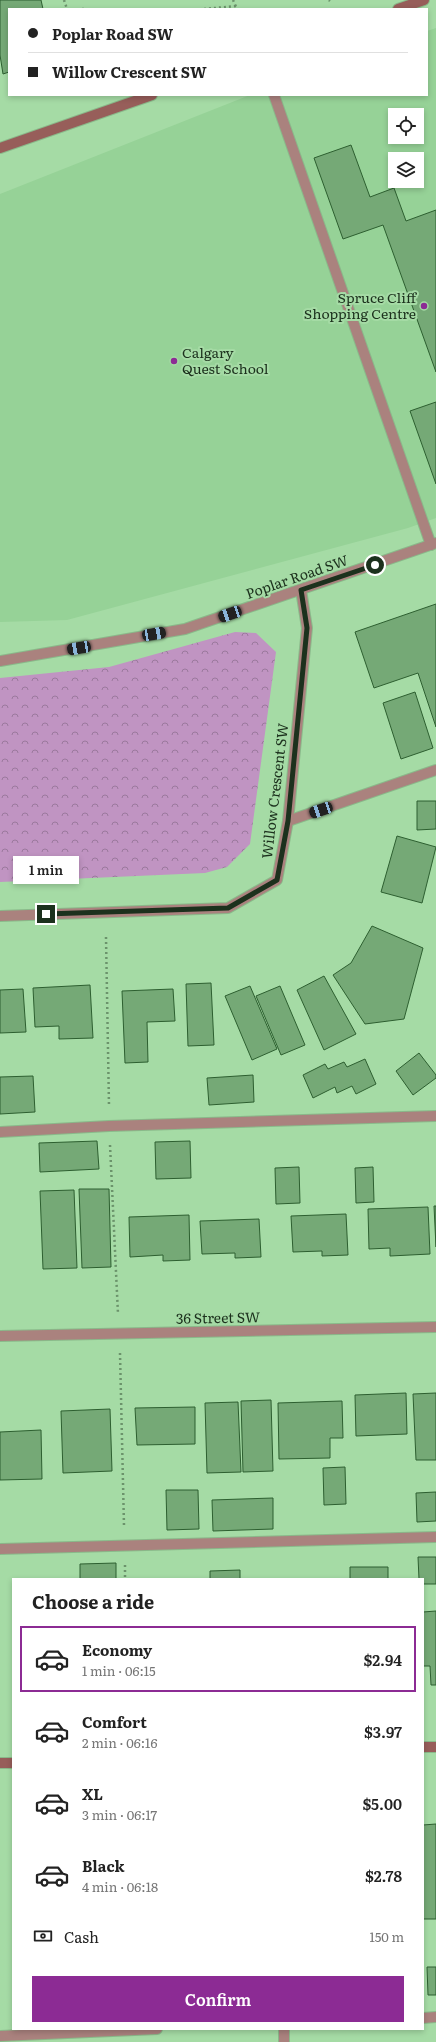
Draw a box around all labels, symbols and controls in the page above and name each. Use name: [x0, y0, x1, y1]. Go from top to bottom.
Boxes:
text: Poplar Road SW: [52, 22, 173, 45]
text: Willow Crescent SW: [52, 60, 207, 83]
map controls: [388, 108, 424, 188]
button: locate: [388, 108, 424, 144]
button: layers: [388, 152, 424, 188]
place label: Spruce Cliff Shopping Centre: [304, 287, 417, 323]
marker: Spruce Cliff Shopping Centre: [419, 301, 429, 311]
place label: Calgary Quest School: [182, 342, 269, 378]
marker: Calgary Quest School: [169, 356, 179, 366]
street label: Poplar Road SW: [243, 549, 350, 603]
route start: [366, 556, 384, 574]
car: [217, 604, 243, 624]
car: [141, 626, 167, 642]
car: [66, 640, 92, 656]
street label: Willow Crescent SW: [256, 722, 292, 860]
car: [308, 800, 334, 820]
callout: 1 min: [13, 856, 79, 884]
text: 1 min: [29, 860, 63, 879]
route end: [37, 905, 55, 923]
street label: 36 Street SW: [176, 1306, 260, 1328]
text: Choose a ride: [32, 1588, 154, 1615]
text: Economy: [82, 1638, 152, 1661]
icon: car: [34, 1641, 70, 1677]
text: $2.94: [363, 1648, 402, 1671]
text: 1 min · 06:15: [82, 1661, 156, 1680]
text: Comfort: [82, 1710, 147, 1733]
icon: car: [34, 1713, 70, 1749]
text: $3.97: [364, 1720, 402, 1743]
text: 2 min · 06:16: [82, 1733, 157, 1752]
text: XL: [82, 1782, 103, 1805]
icon: car: [34, 1785, 70, 1821]
text: $5.00: [362, 1792, 402, 1815]
text: 3 min · 06:17: [82, 1805, 157, 1824]
text: Black: [82, 1854, 125, 1877]
icon: car: [34, 1857, 70, 1893]
text: $2.78: [365, 1864, 402, 1887]
text: 4 min · 06:18: [82, 1877, 158, 1896]
icon: cash: [32, 1925, 54, 1947]
text: Cash: [64, 1925, 99, 1948]
text: 150 m: [369, 1927, 404, 1946]
button: Confirm: [32, 1976, 404, 2022]

